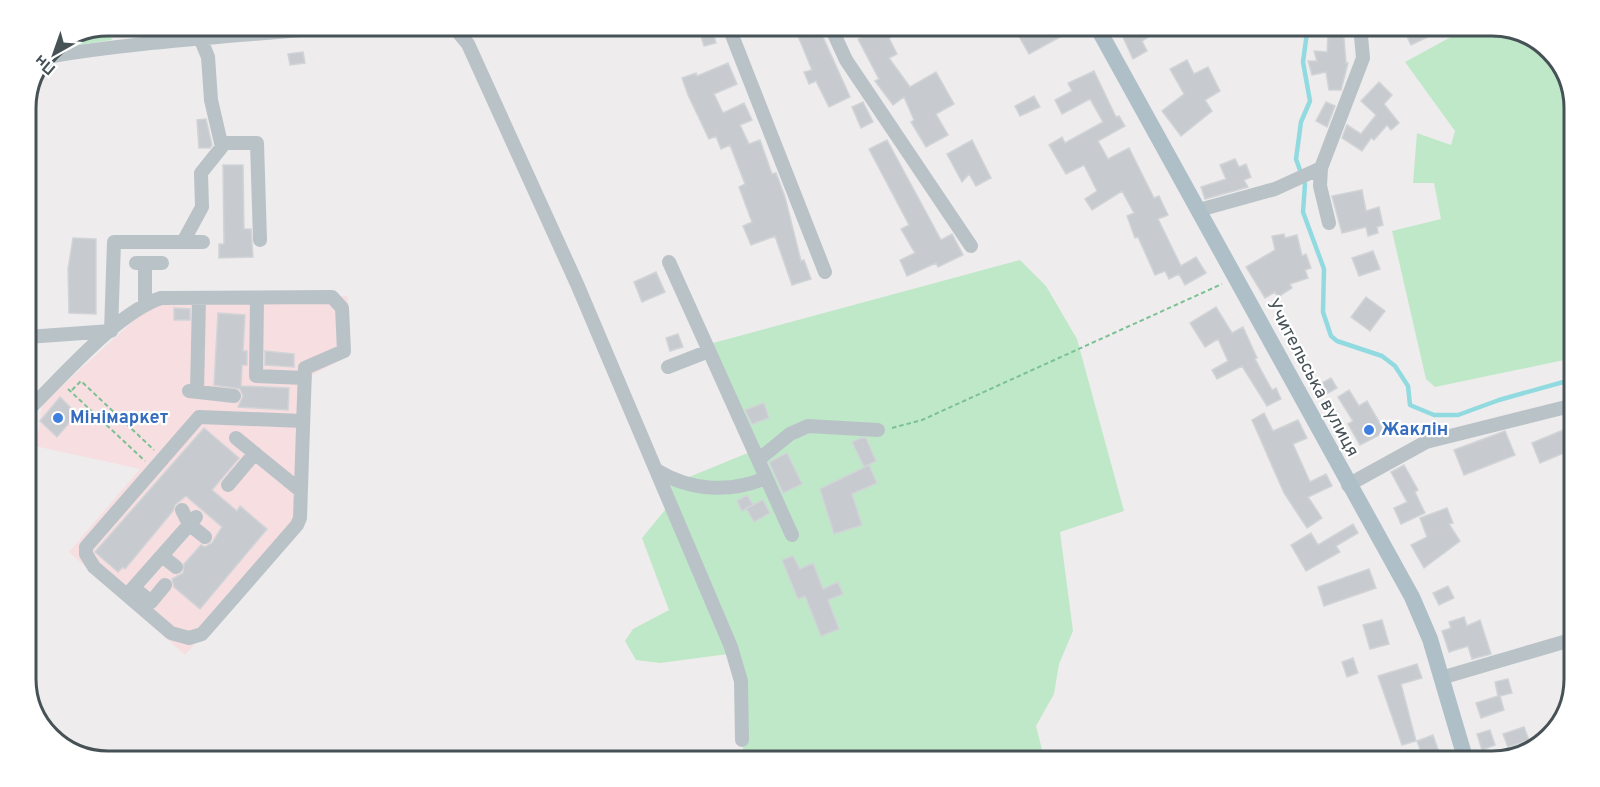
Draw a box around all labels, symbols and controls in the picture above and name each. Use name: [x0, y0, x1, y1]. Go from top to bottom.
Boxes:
north arrow: [24, 24, 84, 84]
text: Пн: [31, 49, 60, 79]
street label: Учительська вулиця: [1261, 295, 1363, 461]
place label: Мінімаркет: [70, 407, 169, 430]
marker: Мінімаркет: [51, 411, 65, 425]
place label: Жаклін: [1381, 419, 1448, 442]
marker: Жаклін: [1362, 423, 1376, 437]

